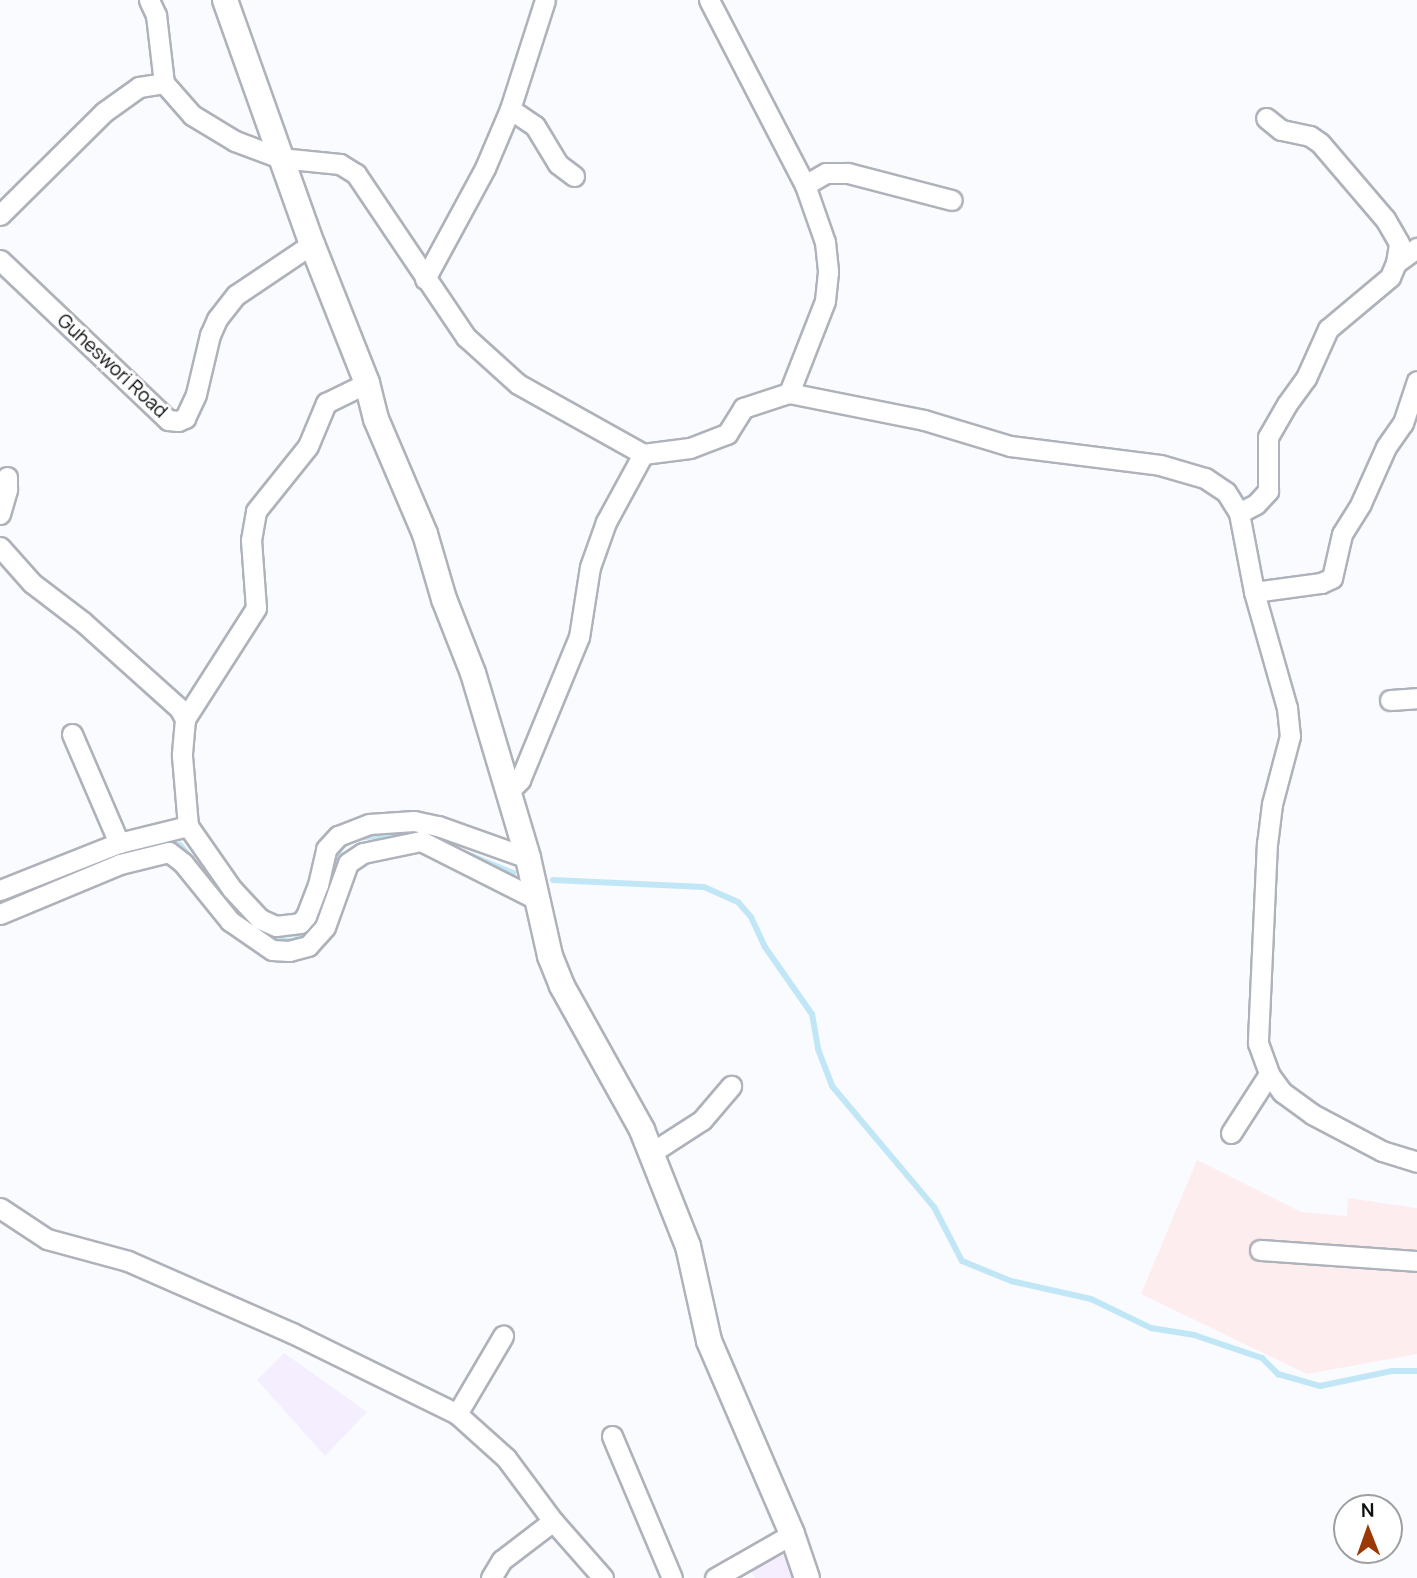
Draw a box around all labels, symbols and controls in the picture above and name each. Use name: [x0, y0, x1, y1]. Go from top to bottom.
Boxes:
street label: Guheswori Road: [52, 309, 172, 423]
north arrow: [1333, 1494, 1403, 1564]
text: N: [1361, 1497, 1375, 1523]

